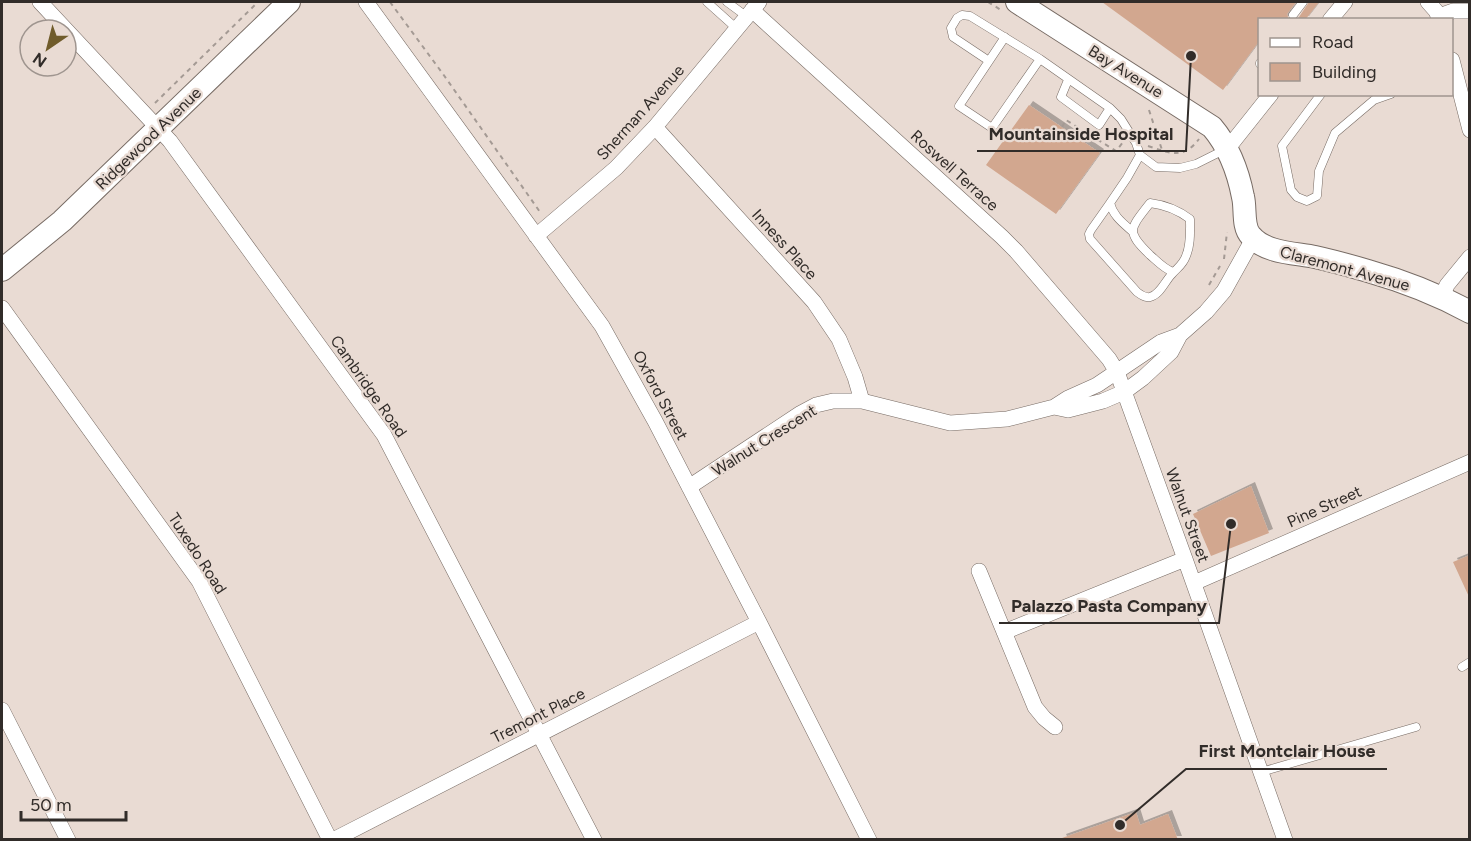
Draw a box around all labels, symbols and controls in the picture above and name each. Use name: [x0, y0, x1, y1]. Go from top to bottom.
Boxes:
north arrow: [18, 18, 78, 78]
legend: [1258, 18, 1453, 96]
text: Road: [1312, 31, 1353, 53]
street label: Bay Avenue: [1085, 41, 1167, 102]
text: N: [29, 49, 50, 71]
street label: Sherman Avenue: [593, 61, 688, 164]
text: Building: [1312, 61, 1377, 83]
street label: Ridgewood Avenue: [92, 83, 205, 194]
callout: Mountainside Hospital: [977, 115, 1186, 151]
text: Mountainside Hospital: [989, 123, 1174, 145]
street label: Roswell Terrace: [907, 126, 1003, 215]
street label: Inness Place: [748, 205, 821, 284]
street label: Claremont Avenue: [1278, 242, 1412, 295]
street label: Cambridge Road: [326, 332, 411, 441]
street label: Oxford Street: [629, 347, 692, 443]
street label: Walnut Crescent: [708, 401, 820, 480]
street label: Walnut Street: [1162, 465, 1213, 565]
street label: Pine Street: [1284, 482, 1364, 531]
street label: Tuxedo Road: [164, 509, 231, 597]
callout: Palazzo Pasta Company: [999, 587, 1219, 623]
text: Palazzo Pasta Company: [1011, 595, 1208, 617]
street label: Tremont Place: [488, 684, 588, 747]
callout: First Montclair House: [1186, 733, 1387, 769]
text: First Montclair House: [1199, 740, 1375, 762]
scale bar: [21, 784, 126, 822]
text: 50 m: [30, 794, 72, 816]

